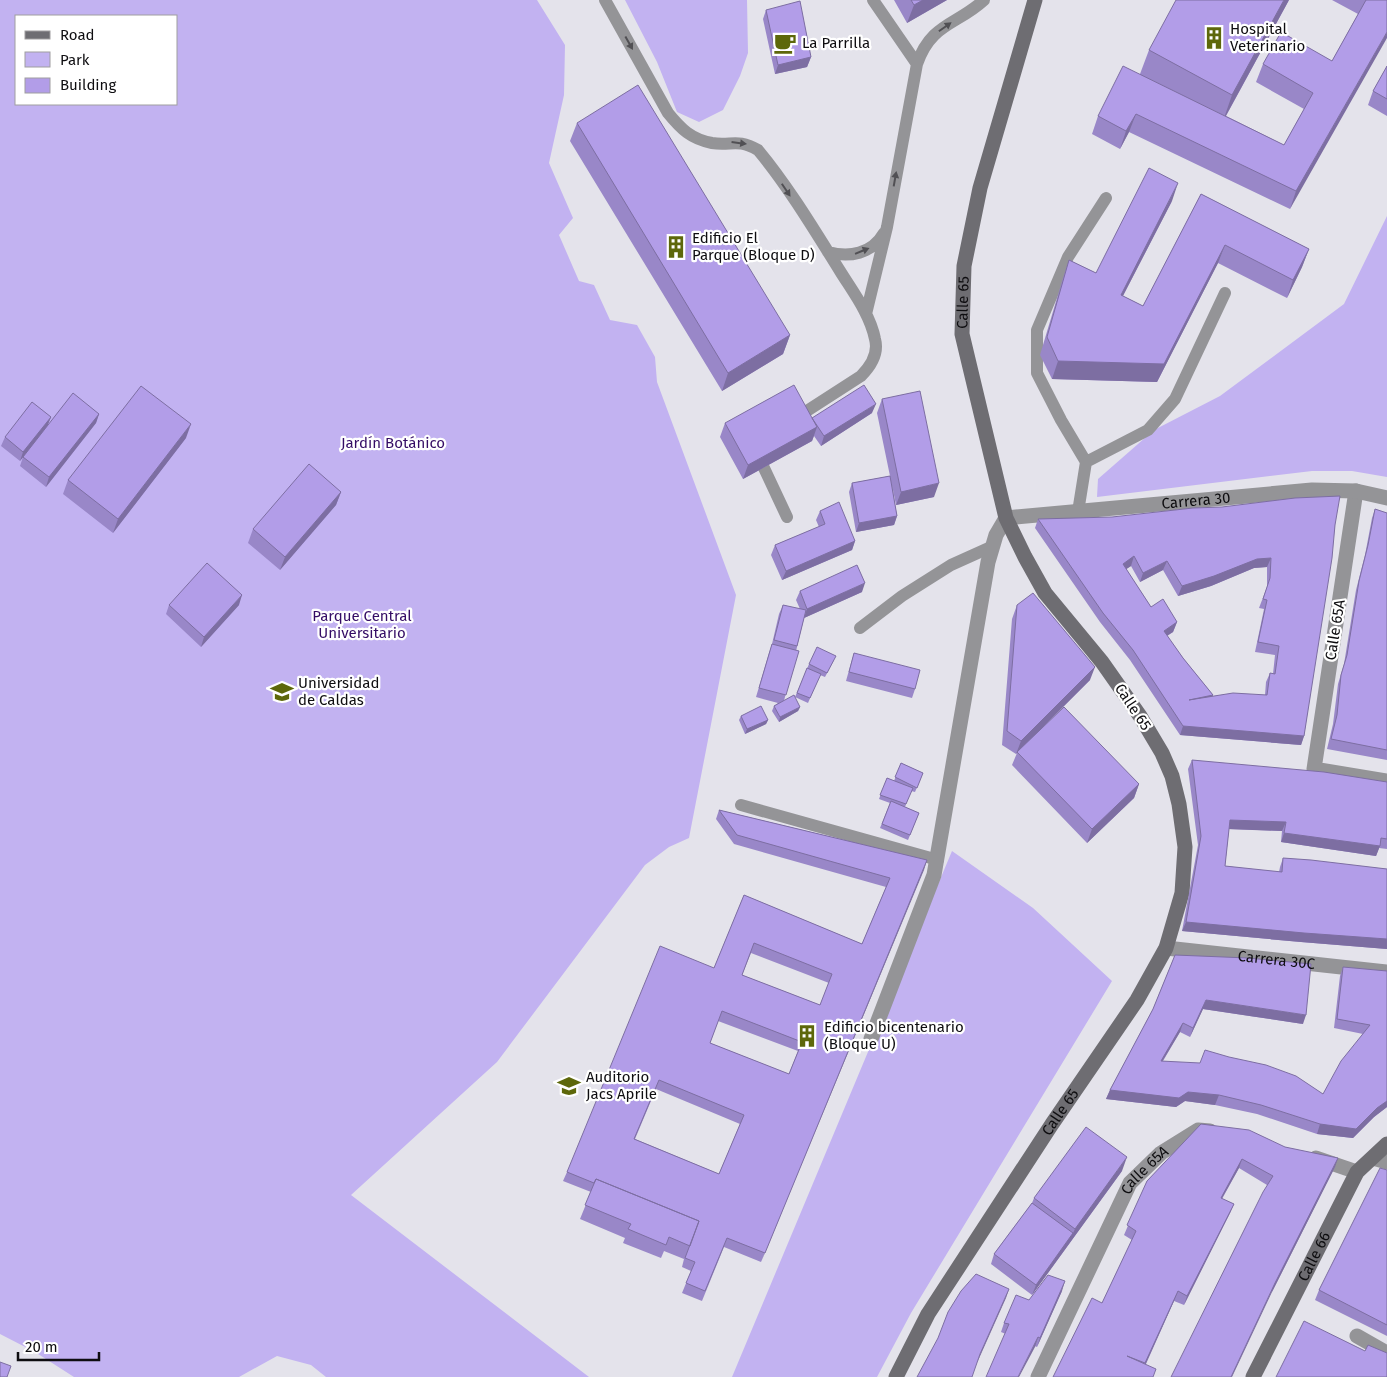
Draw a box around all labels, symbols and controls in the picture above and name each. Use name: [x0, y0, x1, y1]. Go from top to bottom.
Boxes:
legend: [15, 15, 178, 105]
place label: Hospital Veterinario: [1230, 20, 1305, 55]
one-way arrow: [938, 22, 952, 32]
building icon: Hospital Veterinario: [1201, 25, 1227, 51]
text: Road: [60, 26, 95, 44]
cafe icon: La Parrilla: [772, 30, 798, 56]
place label: La Parrilla: [802, 34, 870, 52]
one-way arrow: [625, 35, 633, 50]
text: Park: [60, 51, 90, 69]
text: Building: [60, 76, 116, 94]
one-way arrow: [732, 139, 748, 147]
one-way arrow: [892, 171, 900, 187]
one-way arrow: [781, 183, 791, 197]
place label: Edificio El Parque (Bloque D): [692, 229, 815, 264]
building icon: Edificio El Parque (Bloque D): [663, 234, 689, 260]
one-way arrow: [855, 247, 870, 255]
street label: Calle 65: [953, 276, 973, 329]
park label: Jardín Botánico: [341, 434, 445, 452]
street label: Carrera 30: [1161, 489, 1231, 513]
street label: Calle 65A: [1321, 598, 1349, 662]
park label: Parque Central Universitario: [312, 607, 412, 642]
place label: Universidad de Caldas: [298, 674, 379, 709]
school or university icon: Universidad de Caldas: [269, 679, 295, 705]
street label: Calle 65: [1111, 680, 1155, 734]
street label: Carrera 30C: [1237, 947, 1316, 973]
place label: Edificio bicentenario (Bloque U): [824, 1018, 964, 1053]
building icon: Edificio bicentenario (Bloque U): [794, 1023, 820, 1049]
place label: Auditorio Jacs Aprile: [586, 1068, 657, 1103]
school or university icon: Auditorio Jacs Aprile: [556, 1073, 582, 1099]
street label: Calle 65: [1038, 1085, 1082, 1139]
street label: Calle 65A: [1117, 1142, 1172, 1197]
street label: Calle 66: [1294, 1229, 1334, 1284]
scale bar: [18, 1330, 99, 1362]
text: 20 m: [25, 1338, 58, 1356]

